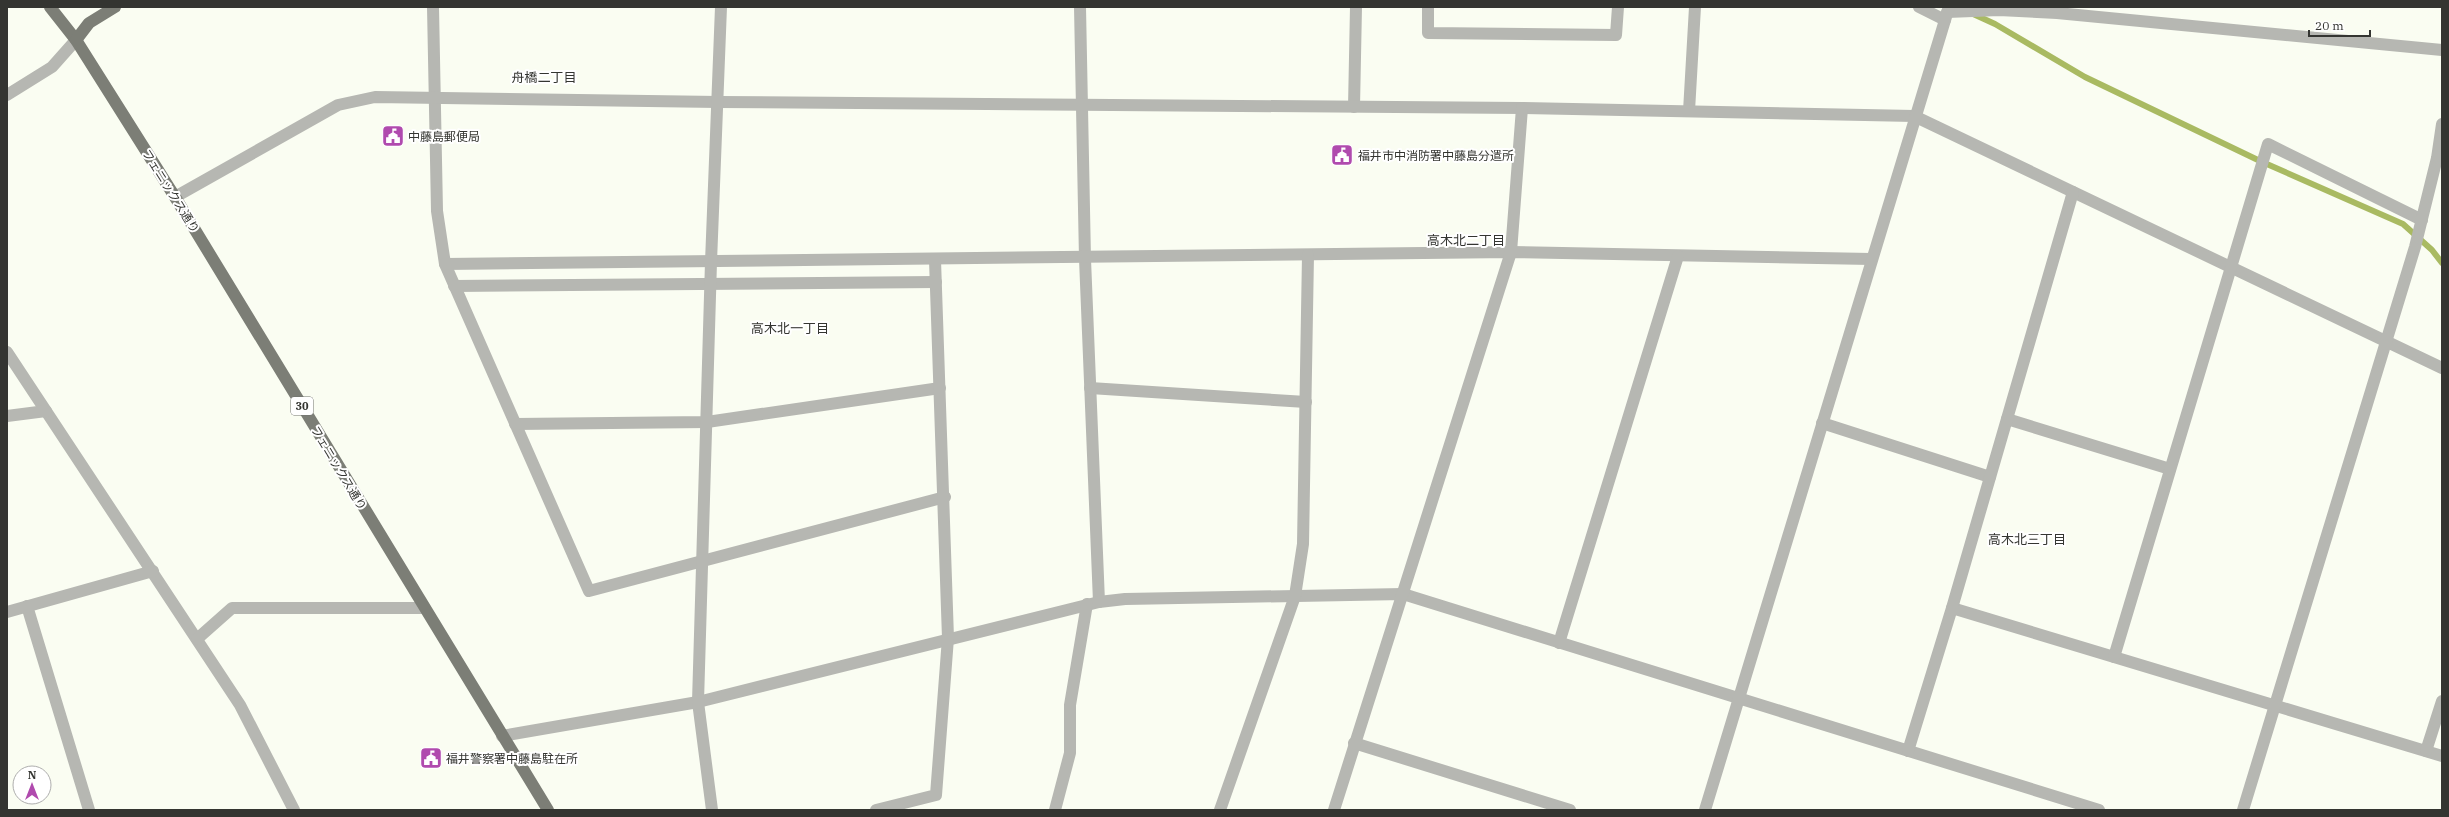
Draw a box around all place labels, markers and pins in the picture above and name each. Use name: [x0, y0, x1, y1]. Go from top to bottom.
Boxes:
public building icon: 中藤島郵便局: [380, 123, 406, 149]
place label: 中藤島郵便局: [408, 129, 480, 144]
public building icon: 福井市中消防署中藤島分遣所: [1329, 142, 1355, 168]
place label: 福井市中消防署中藤島分遣所: [1358, 148, 1514, 163]
public building icon: 福井警察署中藤島駐在所: [418, 745, 444, 771]
place label: 福井警察署中藤島駐在所: [446, 751, 578, 766]

